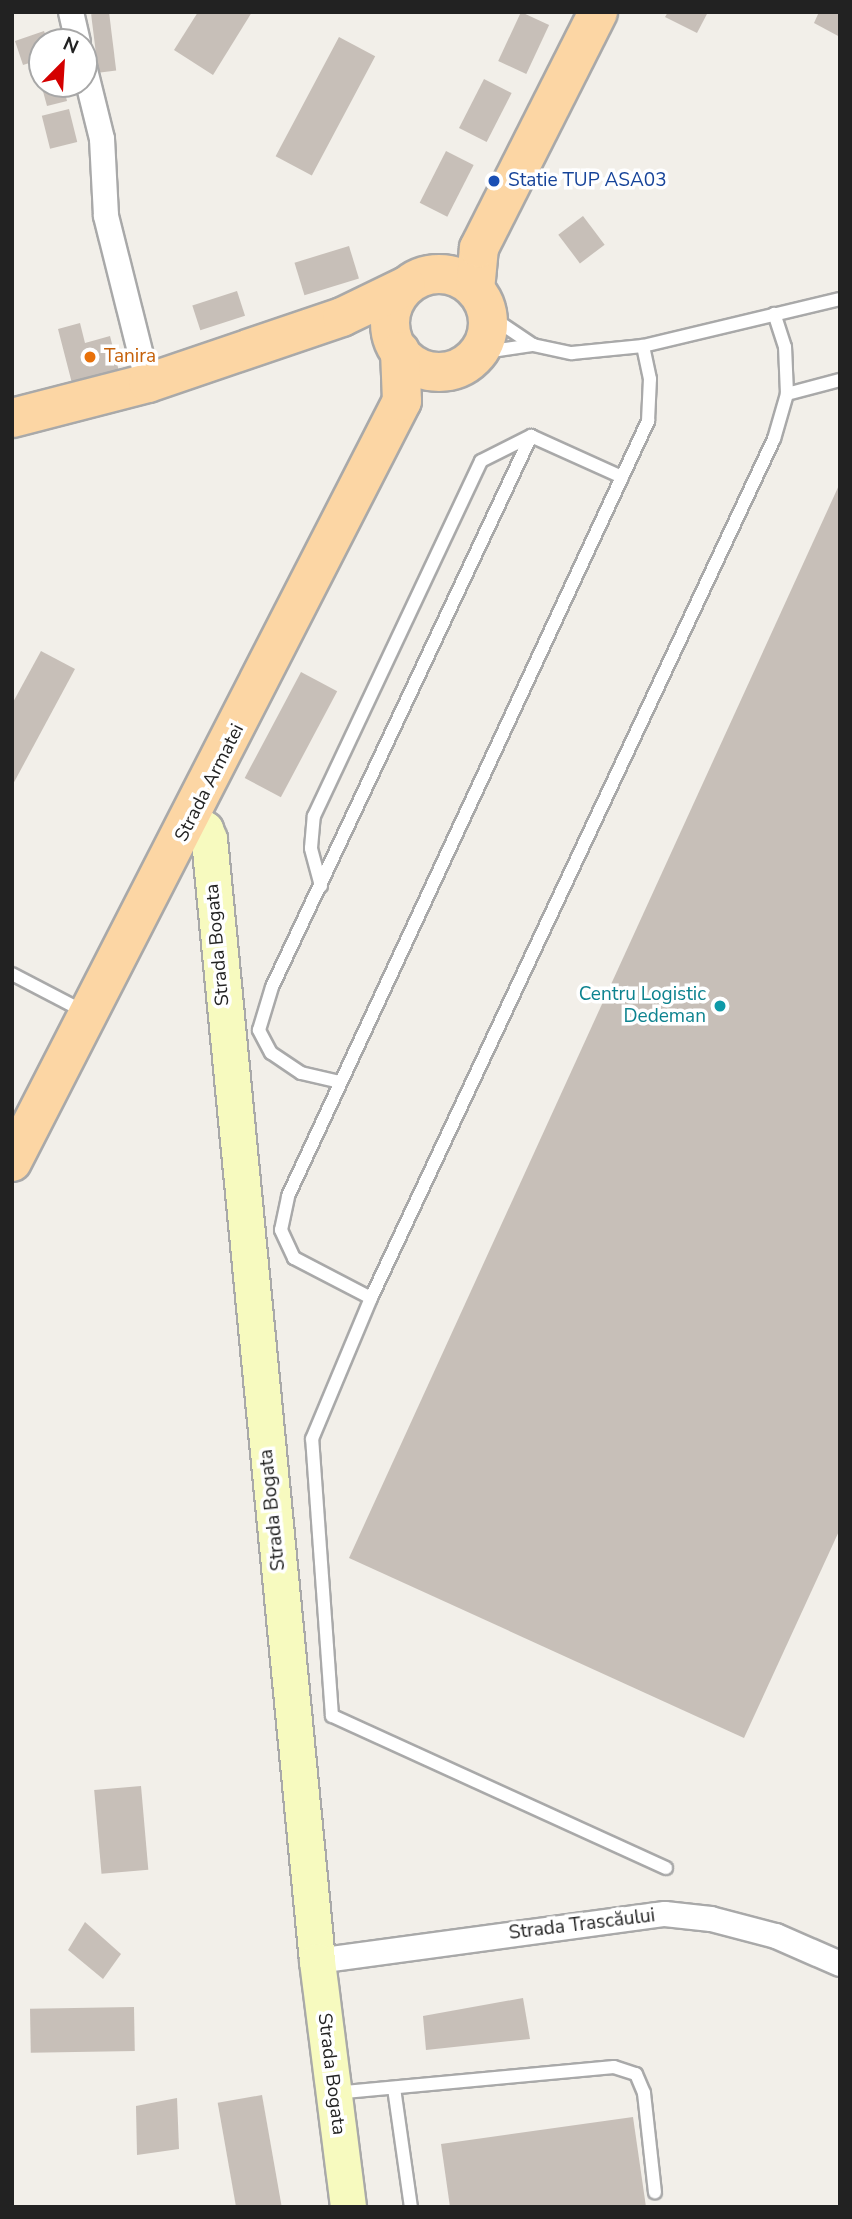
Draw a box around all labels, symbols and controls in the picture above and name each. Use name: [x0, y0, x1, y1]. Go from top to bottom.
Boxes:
north arrow: [28, 28, 98, 98]
text: N: [59, 31, 83, 60]
place label: Statie TUP ASA03: [508, 170, 667, 192]
marker: Statie TUP ASA03: [486, 173, 502, 189]
place label: Tanira: [104, 346, 156, 368]
marker: Tanira: [82, 349, 98, 365]
street label: Strada Armatei: [171, 720, 249, 846]
street label: Strada Bogata: [201, 883, 235, 1007]
place label: Centru Logistic Dedeman: [579, 984, 706, 1028]
marker: Centru Logistic Dedeman: [712, 998, 728, 1014]
street label: Strada Bogata: [255, 1448, 291, 1572]
street label: Strada Trascăului: [508, 1905, 656, 1945]
street label: Strada Bogata: [312, 2012, 350, 2136]

